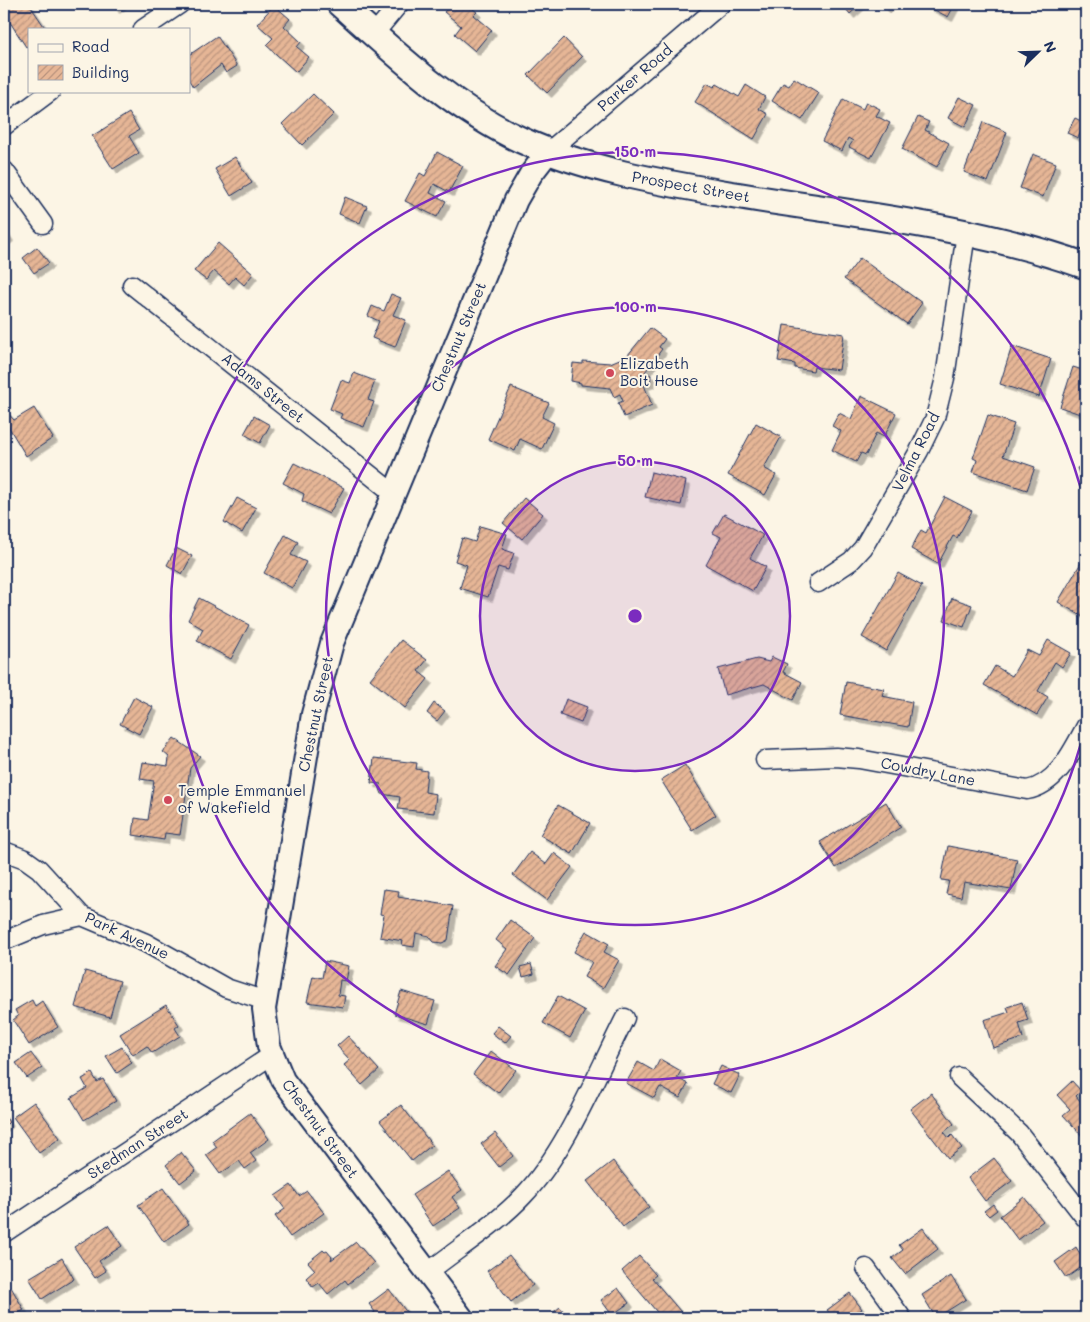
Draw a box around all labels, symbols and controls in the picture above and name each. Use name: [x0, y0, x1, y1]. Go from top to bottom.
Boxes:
legend: [28, 28, 190, 92]
north arrow: [1012, 28, 1062, 78]
text: Road: [72, 36, 109, 56]
text: N: [1040, 38, 1061, 55]
street label: Parker Road: [593, 39, 676, 115]
text: Building: [72, 62, 129, 82]
text: 150 m: [614, 141, 656, 161]
street label: Prospect Street: [631, 166, 752, 206]
street label: Chestnut Street: [426, 278, 490, 395]
text: 100 m: [613, 296, 657, 316]
street label: Adams Street: [218, 348, 309, 427]
place label: Elizabeth Boit House: [620, 353, 699, 390]
marker: Elizabeth Boit House: [604, 367, 616, 379]
street label: Velma Road: [887, 409, 944, 494]
text: 50 m: [617, 450, 653, 470]
centre of rings: [626, 607, 644, 625]
street label: Chestnut Street: [293, 654, 337, 774]
street label: Cowdry Lane: [879, 752, 977, 790]
place label: Temple Emmanuel of Wakefield: [178, 780, 306, 817]
marker: Temple Emmanuel of Wakefield: [162, 794, 174, 806]
street label: Park Avenue: [82, 907, 173, 963]
street label: Chestnut Street: [278, 1075, 364, 1182]
street label: Stedman Street: [83, 1103, 192, 1183]

